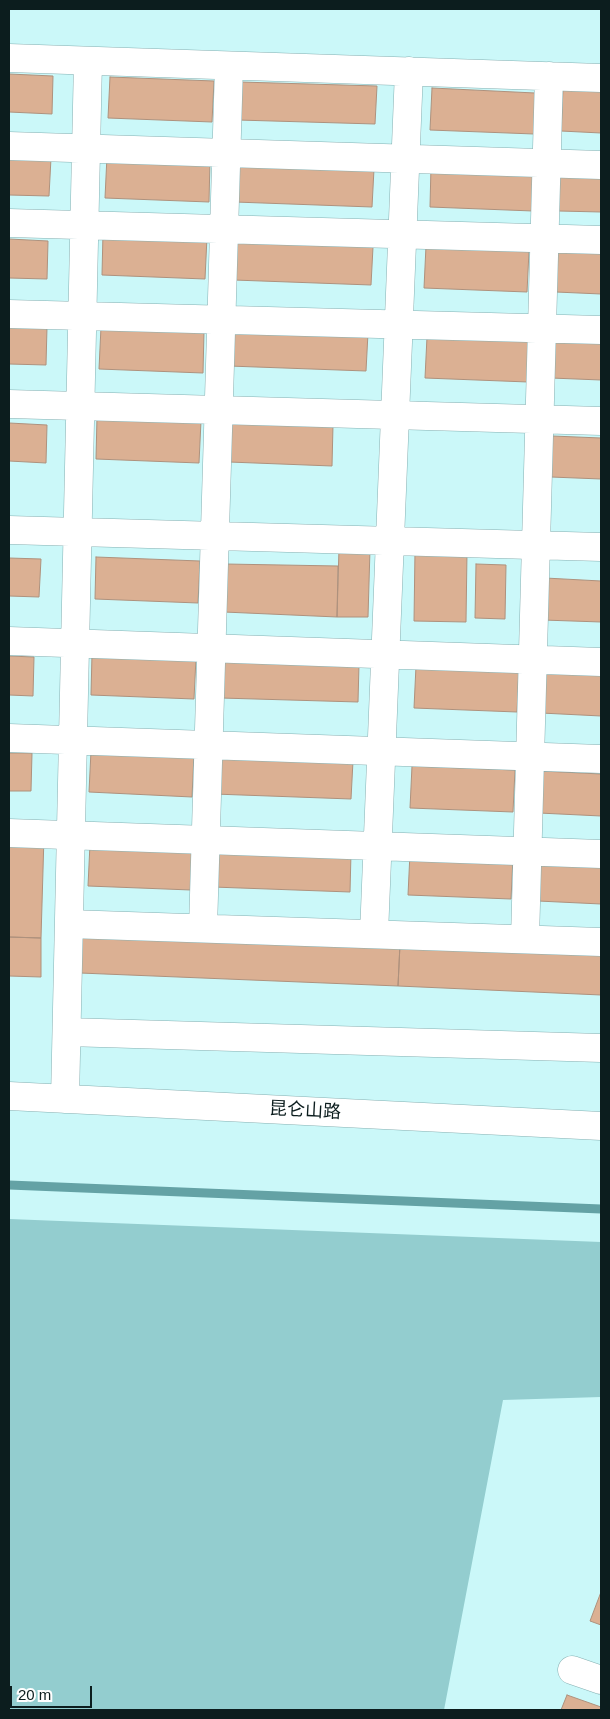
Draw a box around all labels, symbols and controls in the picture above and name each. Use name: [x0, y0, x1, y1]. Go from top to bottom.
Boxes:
street label: 昆仑山路: [268, 1098, 342, 1124]
scale bar: [12, 1676, 95, 1708]
text: 20 m: [18, 1686, 51, 1703]

